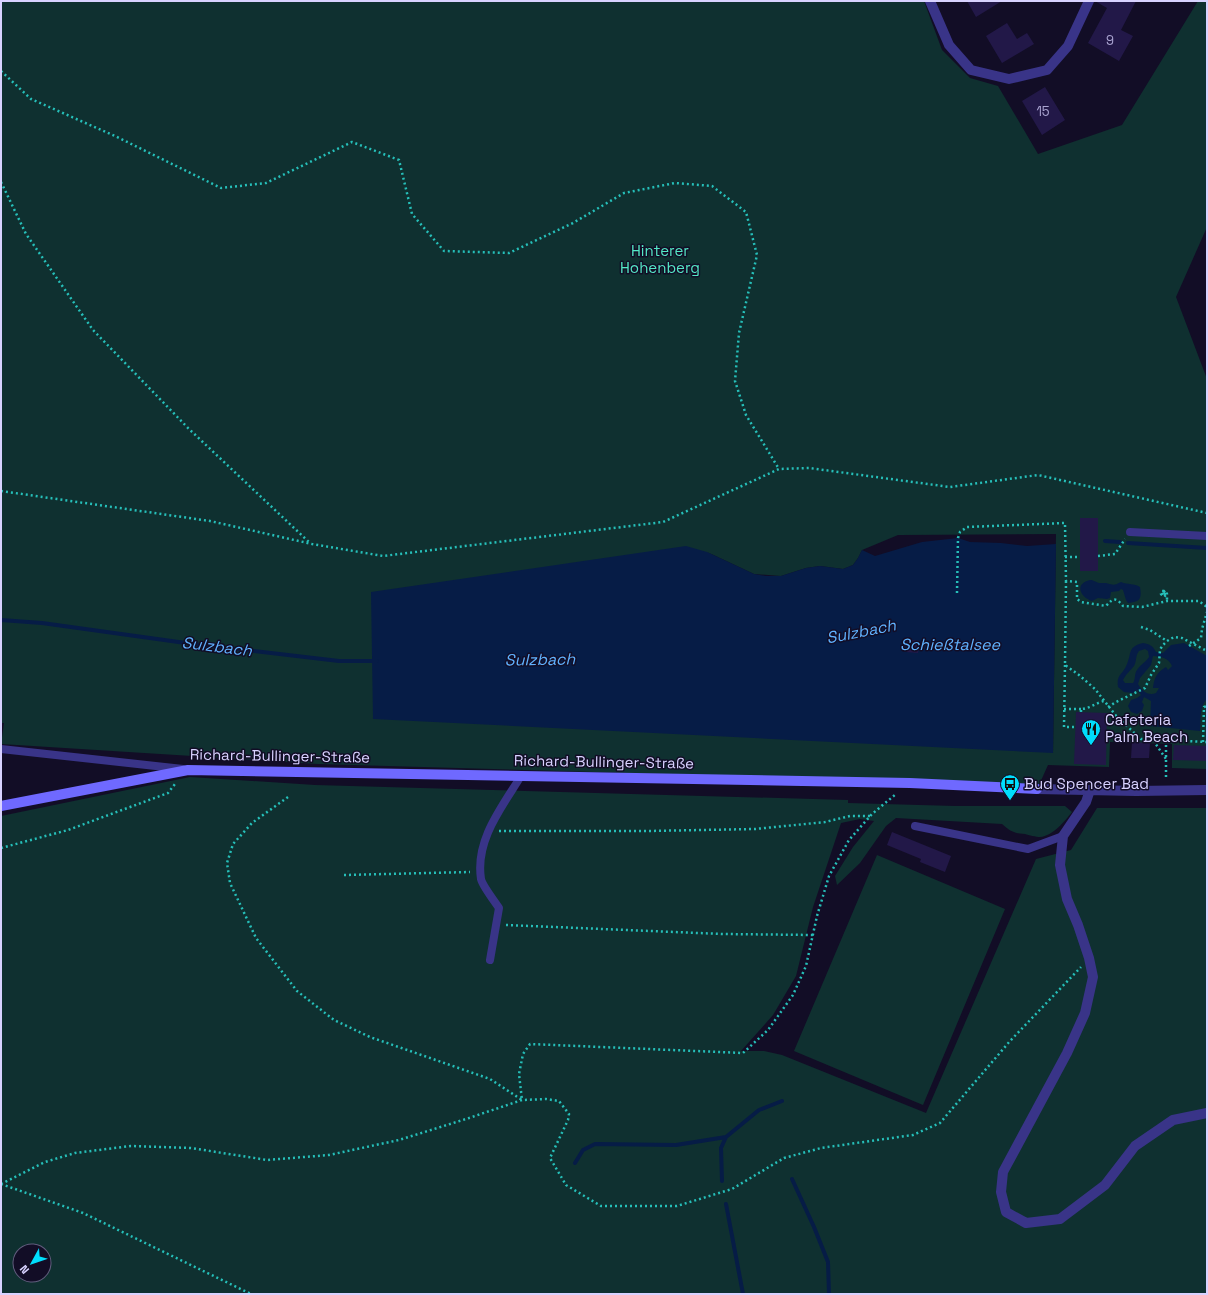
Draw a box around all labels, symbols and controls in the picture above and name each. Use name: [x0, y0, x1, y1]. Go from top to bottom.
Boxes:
house number: 9: [1106, 32, 1114, 49]
house number: 15: [1036, 103, 1050, 120]
park label: Hinterer Hohenberg: [620, 241, 700, 277]
water label: Sulzbach: [824, 614, 899, 649]
water label: Sulzbach: [181, 632, 254, 661]
water label: Schießtalsee: [900, 634, 1001, 655]
water label: Sulzbach: [505, 648, 577, 671]
place label: Cafeteria Palm Beach: [1105, 710, 1188, 746]
restaurant icon: Cafeteria Palm Beach: [1080, 718, 1102, 746]
street label: Richard-Bullinger-Straße: [190, 744, 370, 767]
street label: Richard-Bullinger-Straße: [514, 750, 694, 773]
bus stop icon: Bud Spencer Bad: [999, 773, 1021, 801]
place label: Bud Spencer Bad: [1024, 774, 1149, 793]
north arrow: [12, 1243, 52, 1283]
text: N: [17, 1262, 32, 1277]

